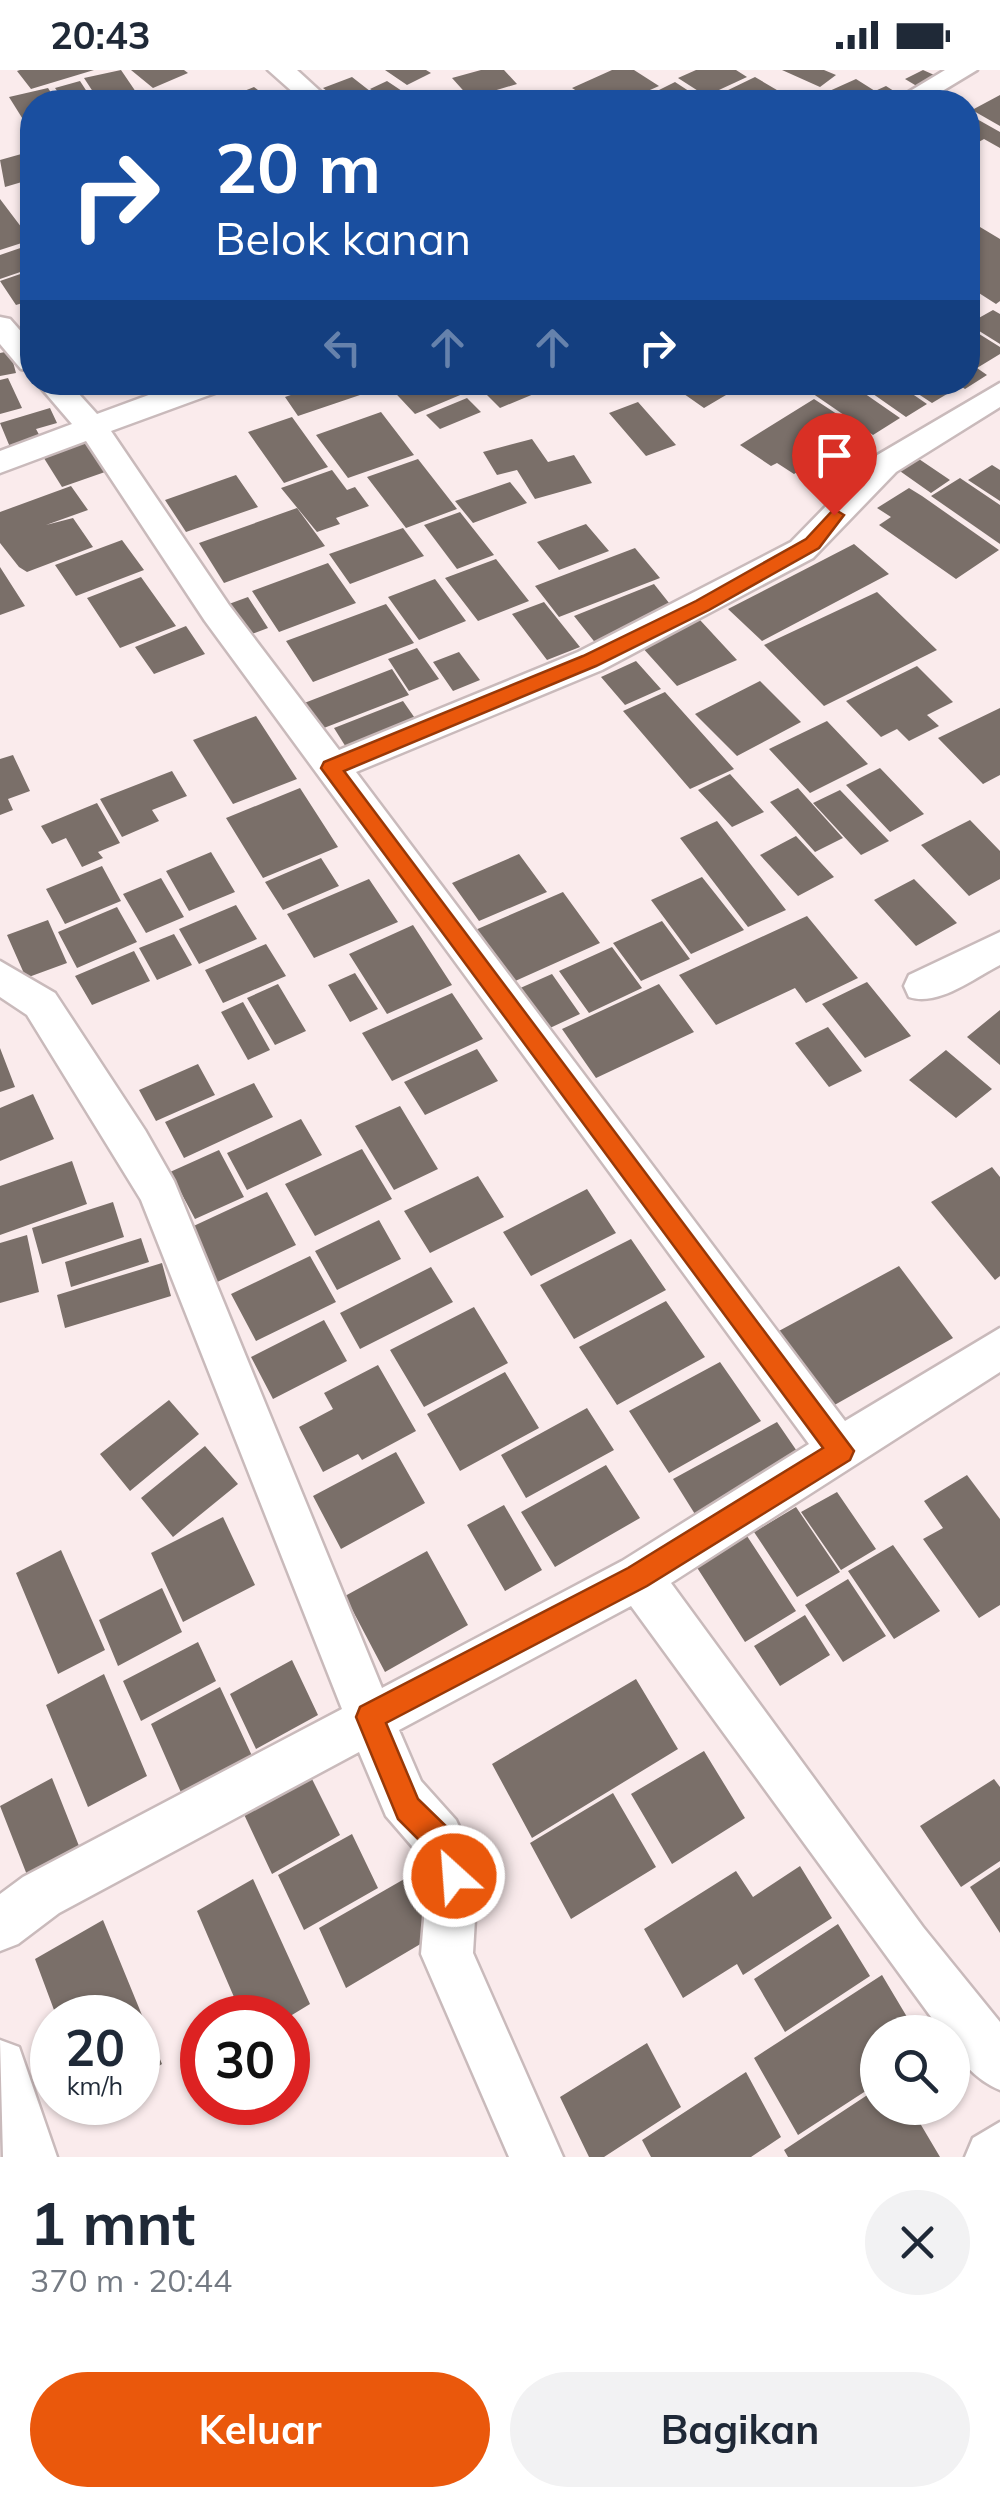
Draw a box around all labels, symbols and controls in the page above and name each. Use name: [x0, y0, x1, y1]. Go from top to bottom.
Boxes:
text: 20:43: [50, 11, 151, 59]
text: 20 m: [215, 123, 381, 211]
icon: right: [50, 130, 180, 260]
text: Belok kanan: [215, 210, 471, 266]
icon: left: [315, 320, 370, 375]
icon: ahead: [420, 320, 475, 375]
icon: ahead: [525, 320, 580, 375]
icon: right: [630, 320, 685, 375]
pin: [792, 413, 877, 516]
icon: arrive: [807, 428, 862, 483]
position arrow: [402, 1824, 506, 1928]
speed limit sign: 30: [180, 1995, 310, 2125]
map controls: [860, 2015, 970, 2125]
button: search: [860, 2015, 970, 2125]
text: 20: [65, 2016, 125, 2079]
text: km/h: [67, 2070, 123, 2101]
text: 1 mnt: [30, 2185, 195, 2260]
button: close: [865, 2190, 970, 2295]
text: 370 m · 20:44: [30, 2260, 232, 2300]
button: Keluar: [30, 2372, 490, 2487]
button: Bagikan: [510, 2372, 970, 2487]

